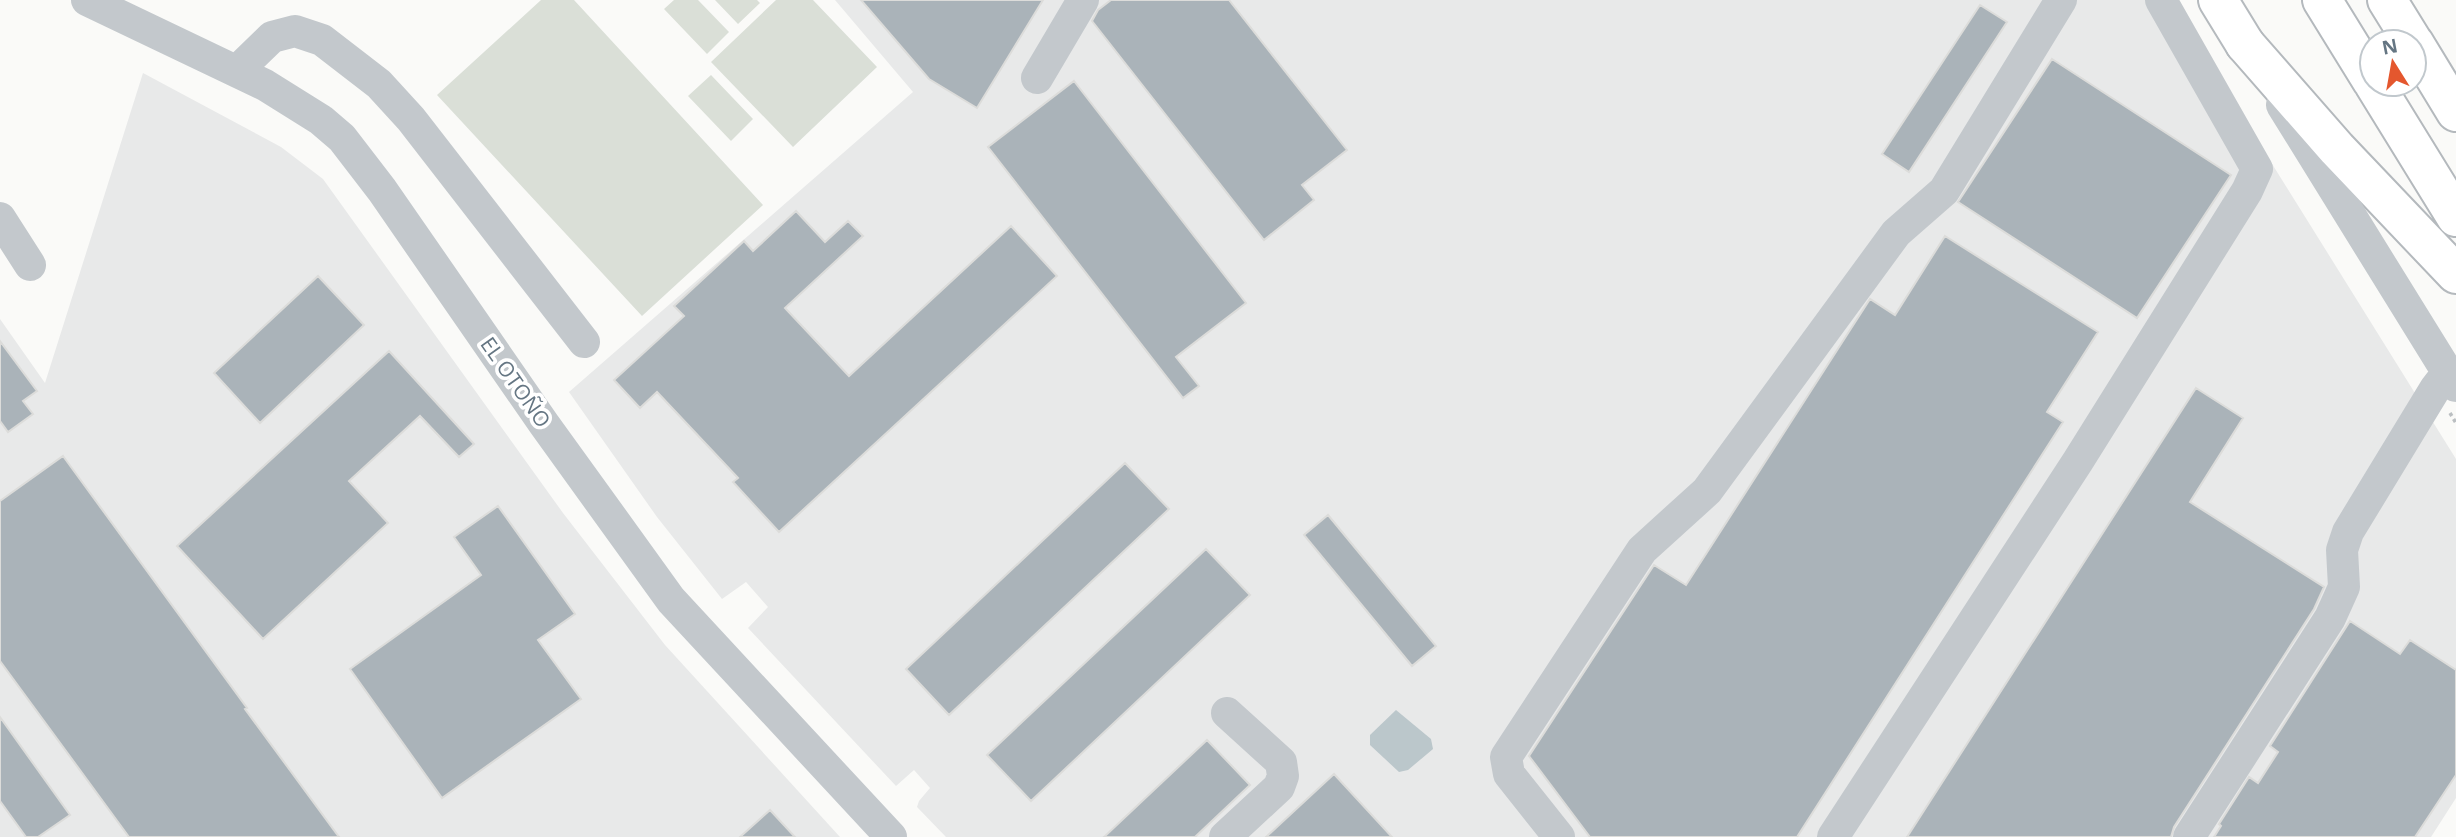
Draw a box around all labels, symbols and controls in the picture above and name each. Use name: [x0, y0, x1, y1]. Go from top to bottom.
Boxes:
north arrow: [2358, 28, 2428, 98]
text: N: [2380, 32, 2400, 61]
street label: EL OTOÑO: [475, 331, 557, 433]

